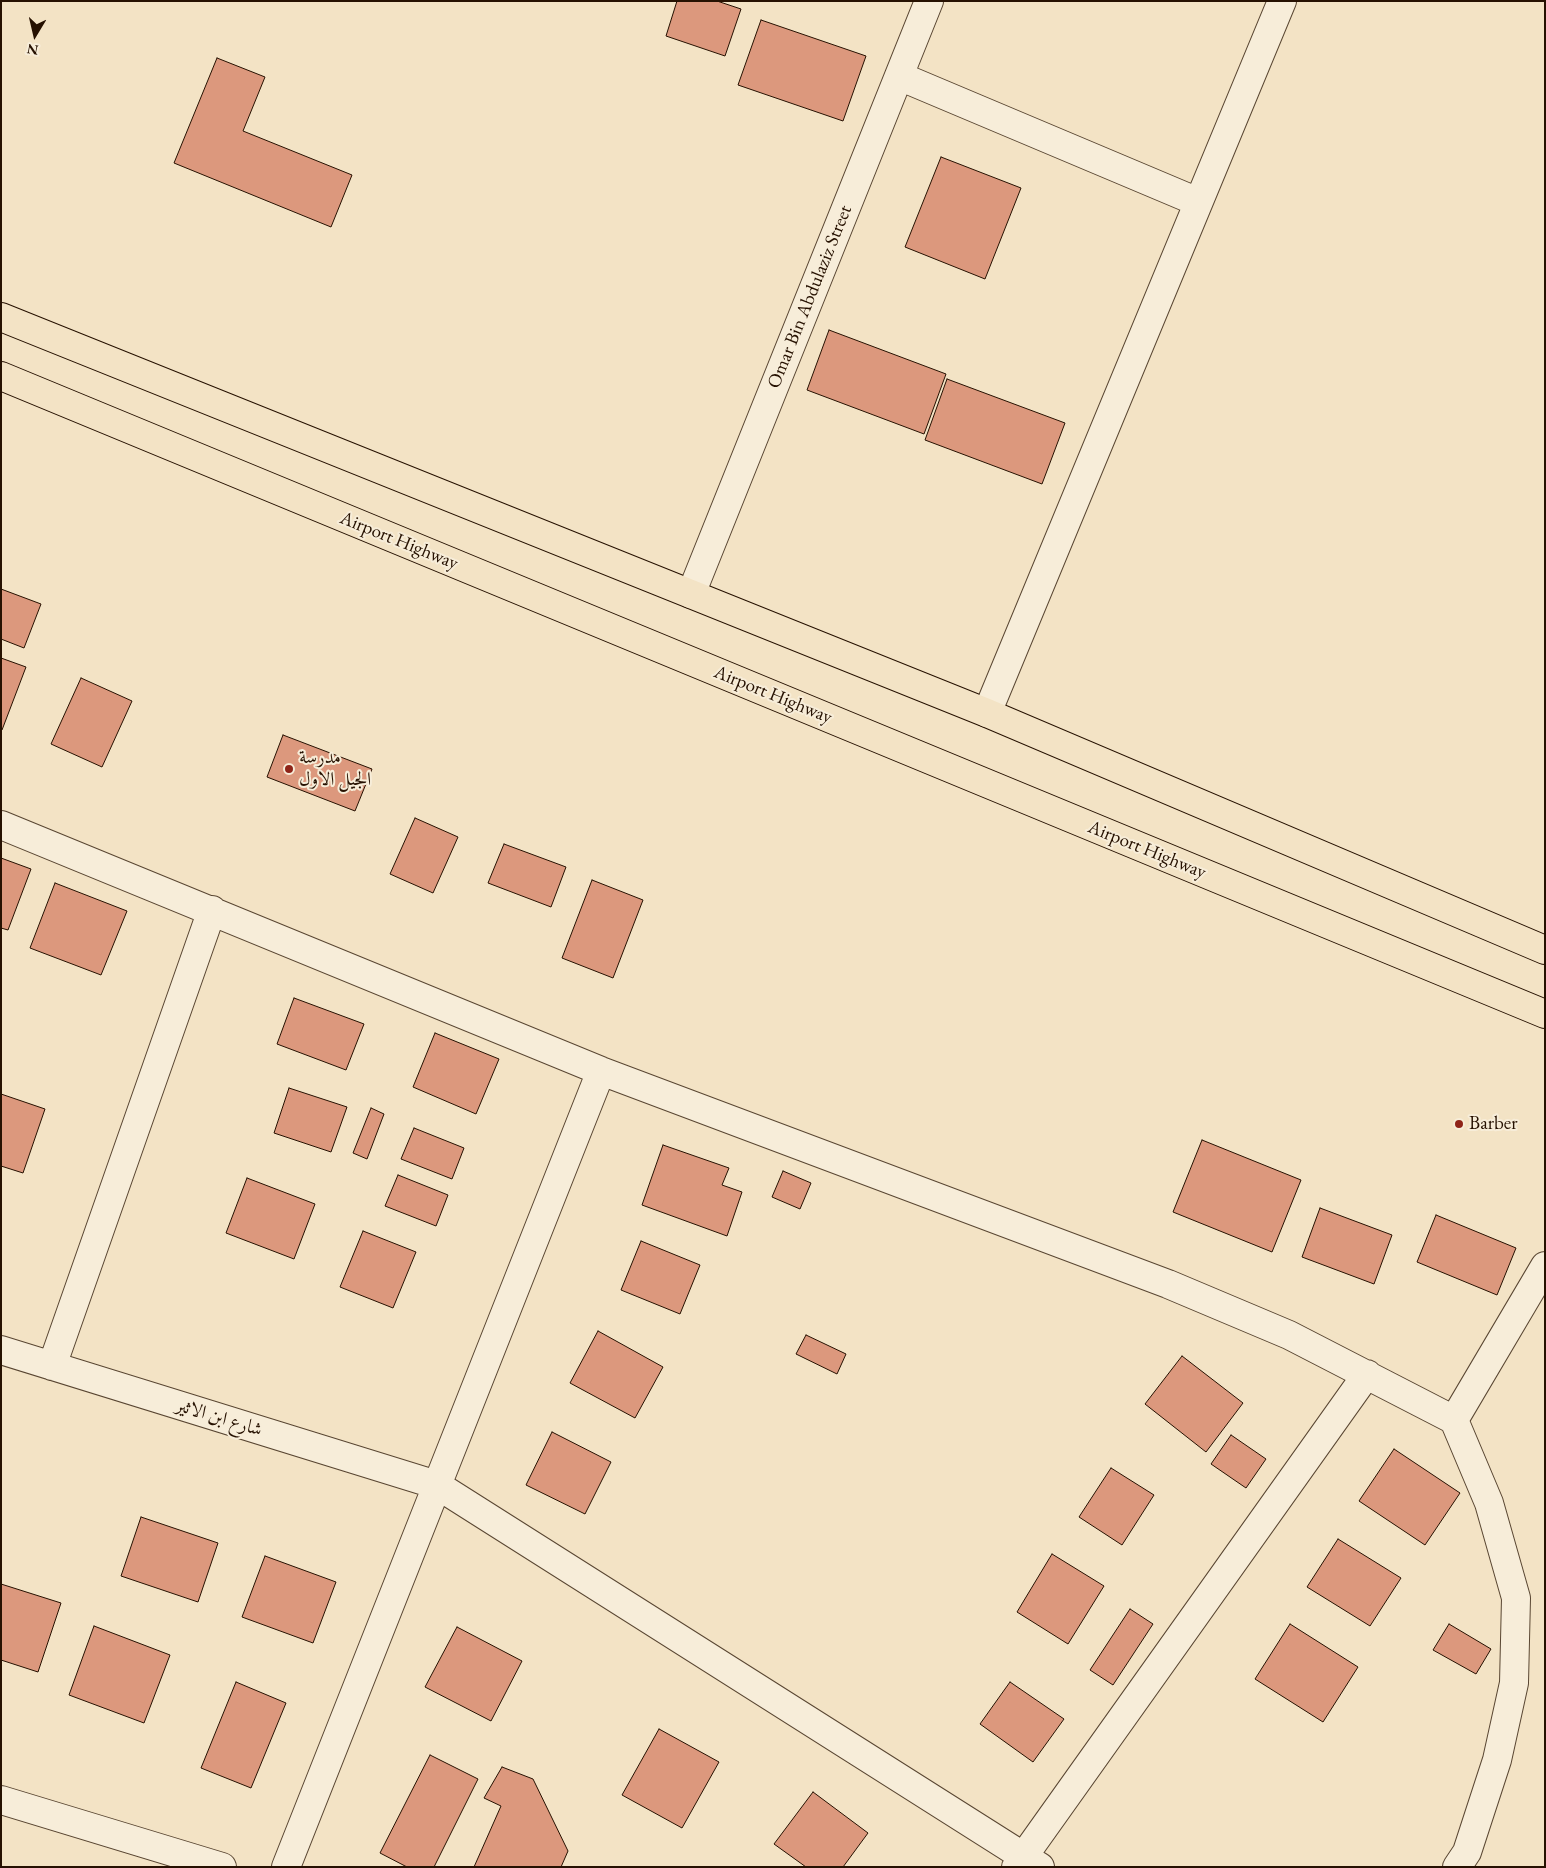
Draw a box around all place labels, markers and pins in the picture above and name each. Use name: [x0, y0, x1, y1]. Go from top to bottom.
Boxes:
place label: مدرسة الجيل الاول: [299, 747, 371, 791]
marker: مدرسة الجيل الاول: [283, 763, 295, 775]
place label: Barber: [1469, 1113, 1518, 1135]
marker: Barber: [1453, 1118, 1465, 1130]

